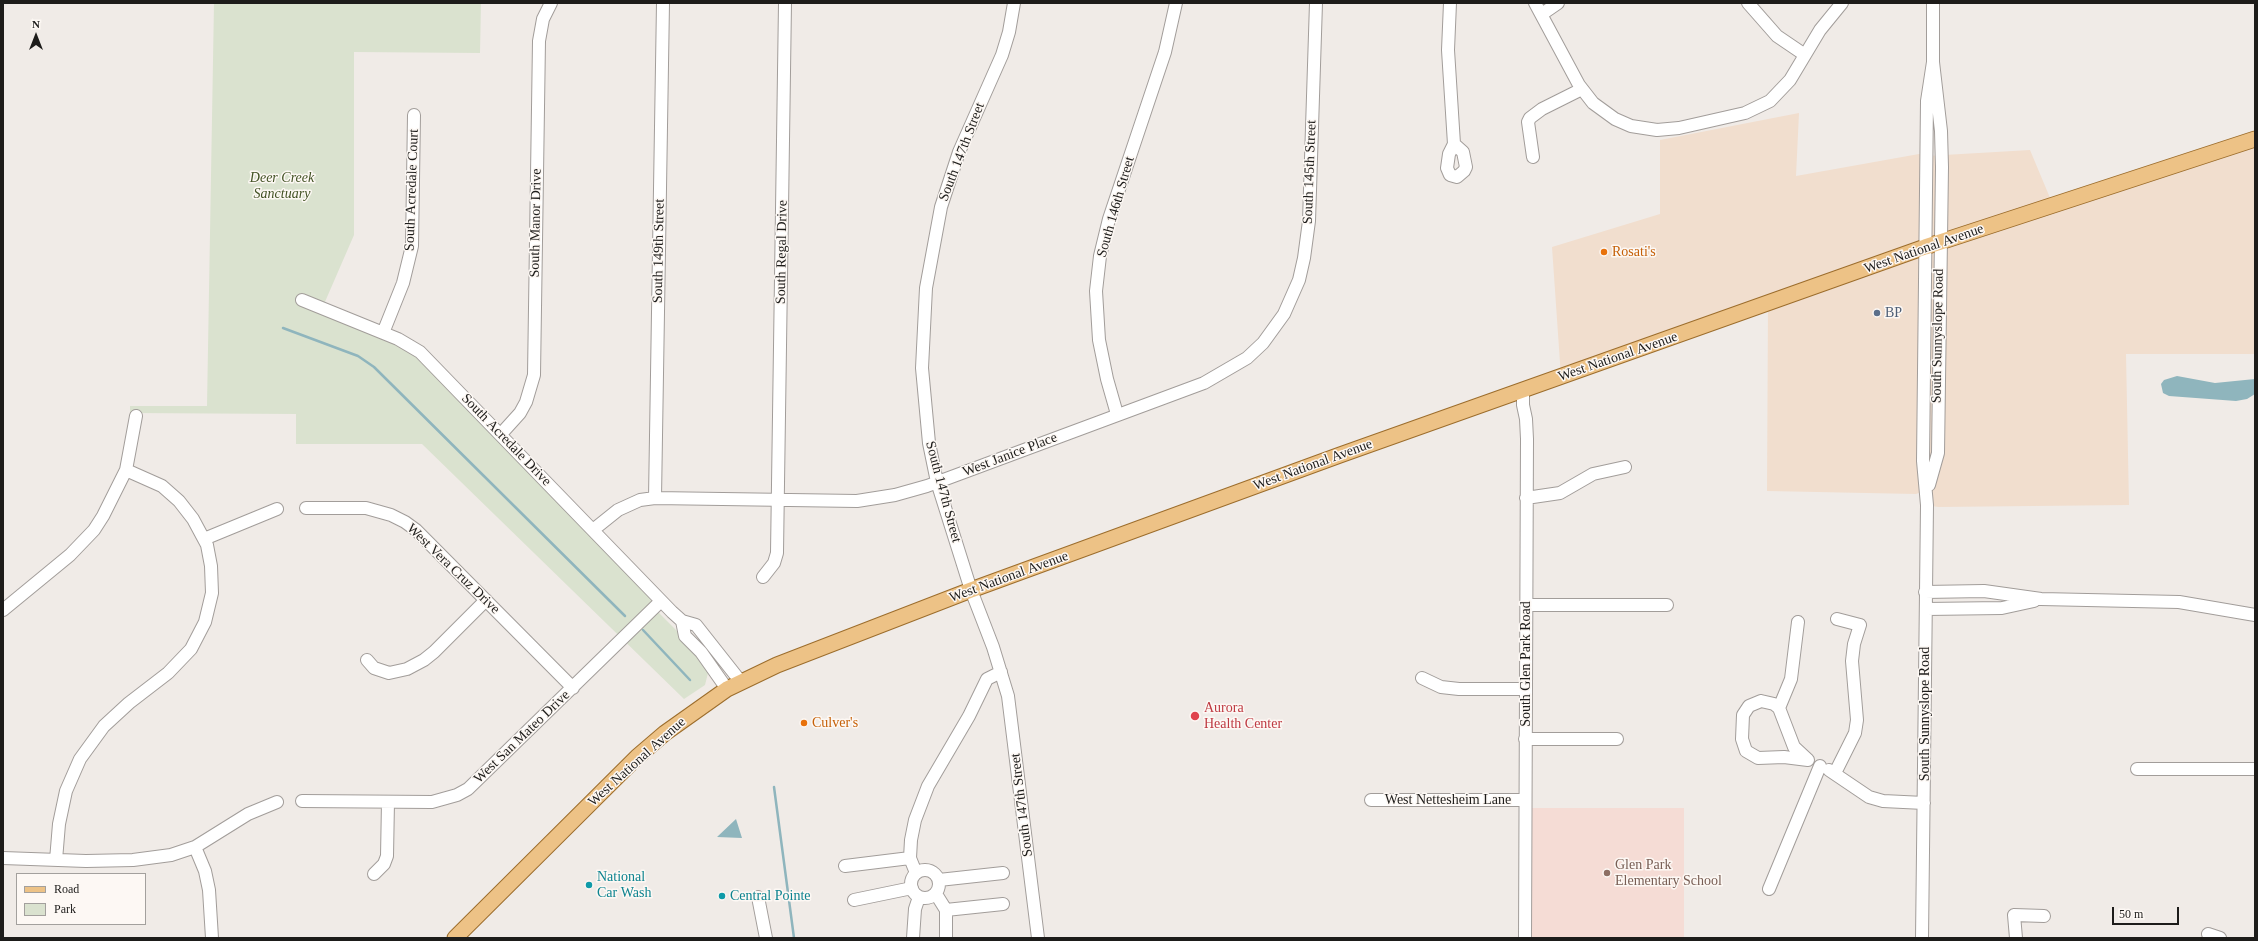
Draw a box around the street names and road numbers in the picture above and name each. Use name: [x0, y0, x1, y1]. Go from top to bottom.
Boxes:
street label: South 147th Street: [935, 100, 989, 204]
street label: South 145th Street: [1300, 120, 1320, 224]
street label: South Acredale Court: [401, 129, 423, 251]
street label: South 146th Street: [1094, 155, 1138, 259]
street label: South Manor Drive: [527, 168, 545, 278]
street label: South 149th Street: [650, 199, 668, 303]
street label: South Regal Drive: [773, 200, 791, 304]
street label: West National Avenue: [1862, 221, 1986, 277]
street label: South Sunnyslope Road: [1928, 269, 1948, 403]
street label: West National Avenue: [1556, 329, 1680, 385]
street label: South Acredale Drive: [458, 390, 554, 490]
street label: West Janice Place: [960, 429, 1060, 481]
street label: West National Avenue: [1251, 436, 1375, 494]
street label: South 147th Street: [921, 439, 965, 545]
street label: West Vera Cruz Drive: [403, 520, 503, 618]
street label: West National Avenue: [947, 548, 1071, 606]
street label: South Glen Park Road: [1518, 601, 1534, 727]
street label: South Sunnyslope Road: [1917, 647, 1933, 781]
street label: West San Mateo Drive: [471, 687, 573, 787]
street label: West National Avenue: [585, 714, 689, 810]
street label: South 147th Street: [1007, 752, 1037, 858]
street label: West Nettesheim Lane: [1385, 792, 1511, 808]

